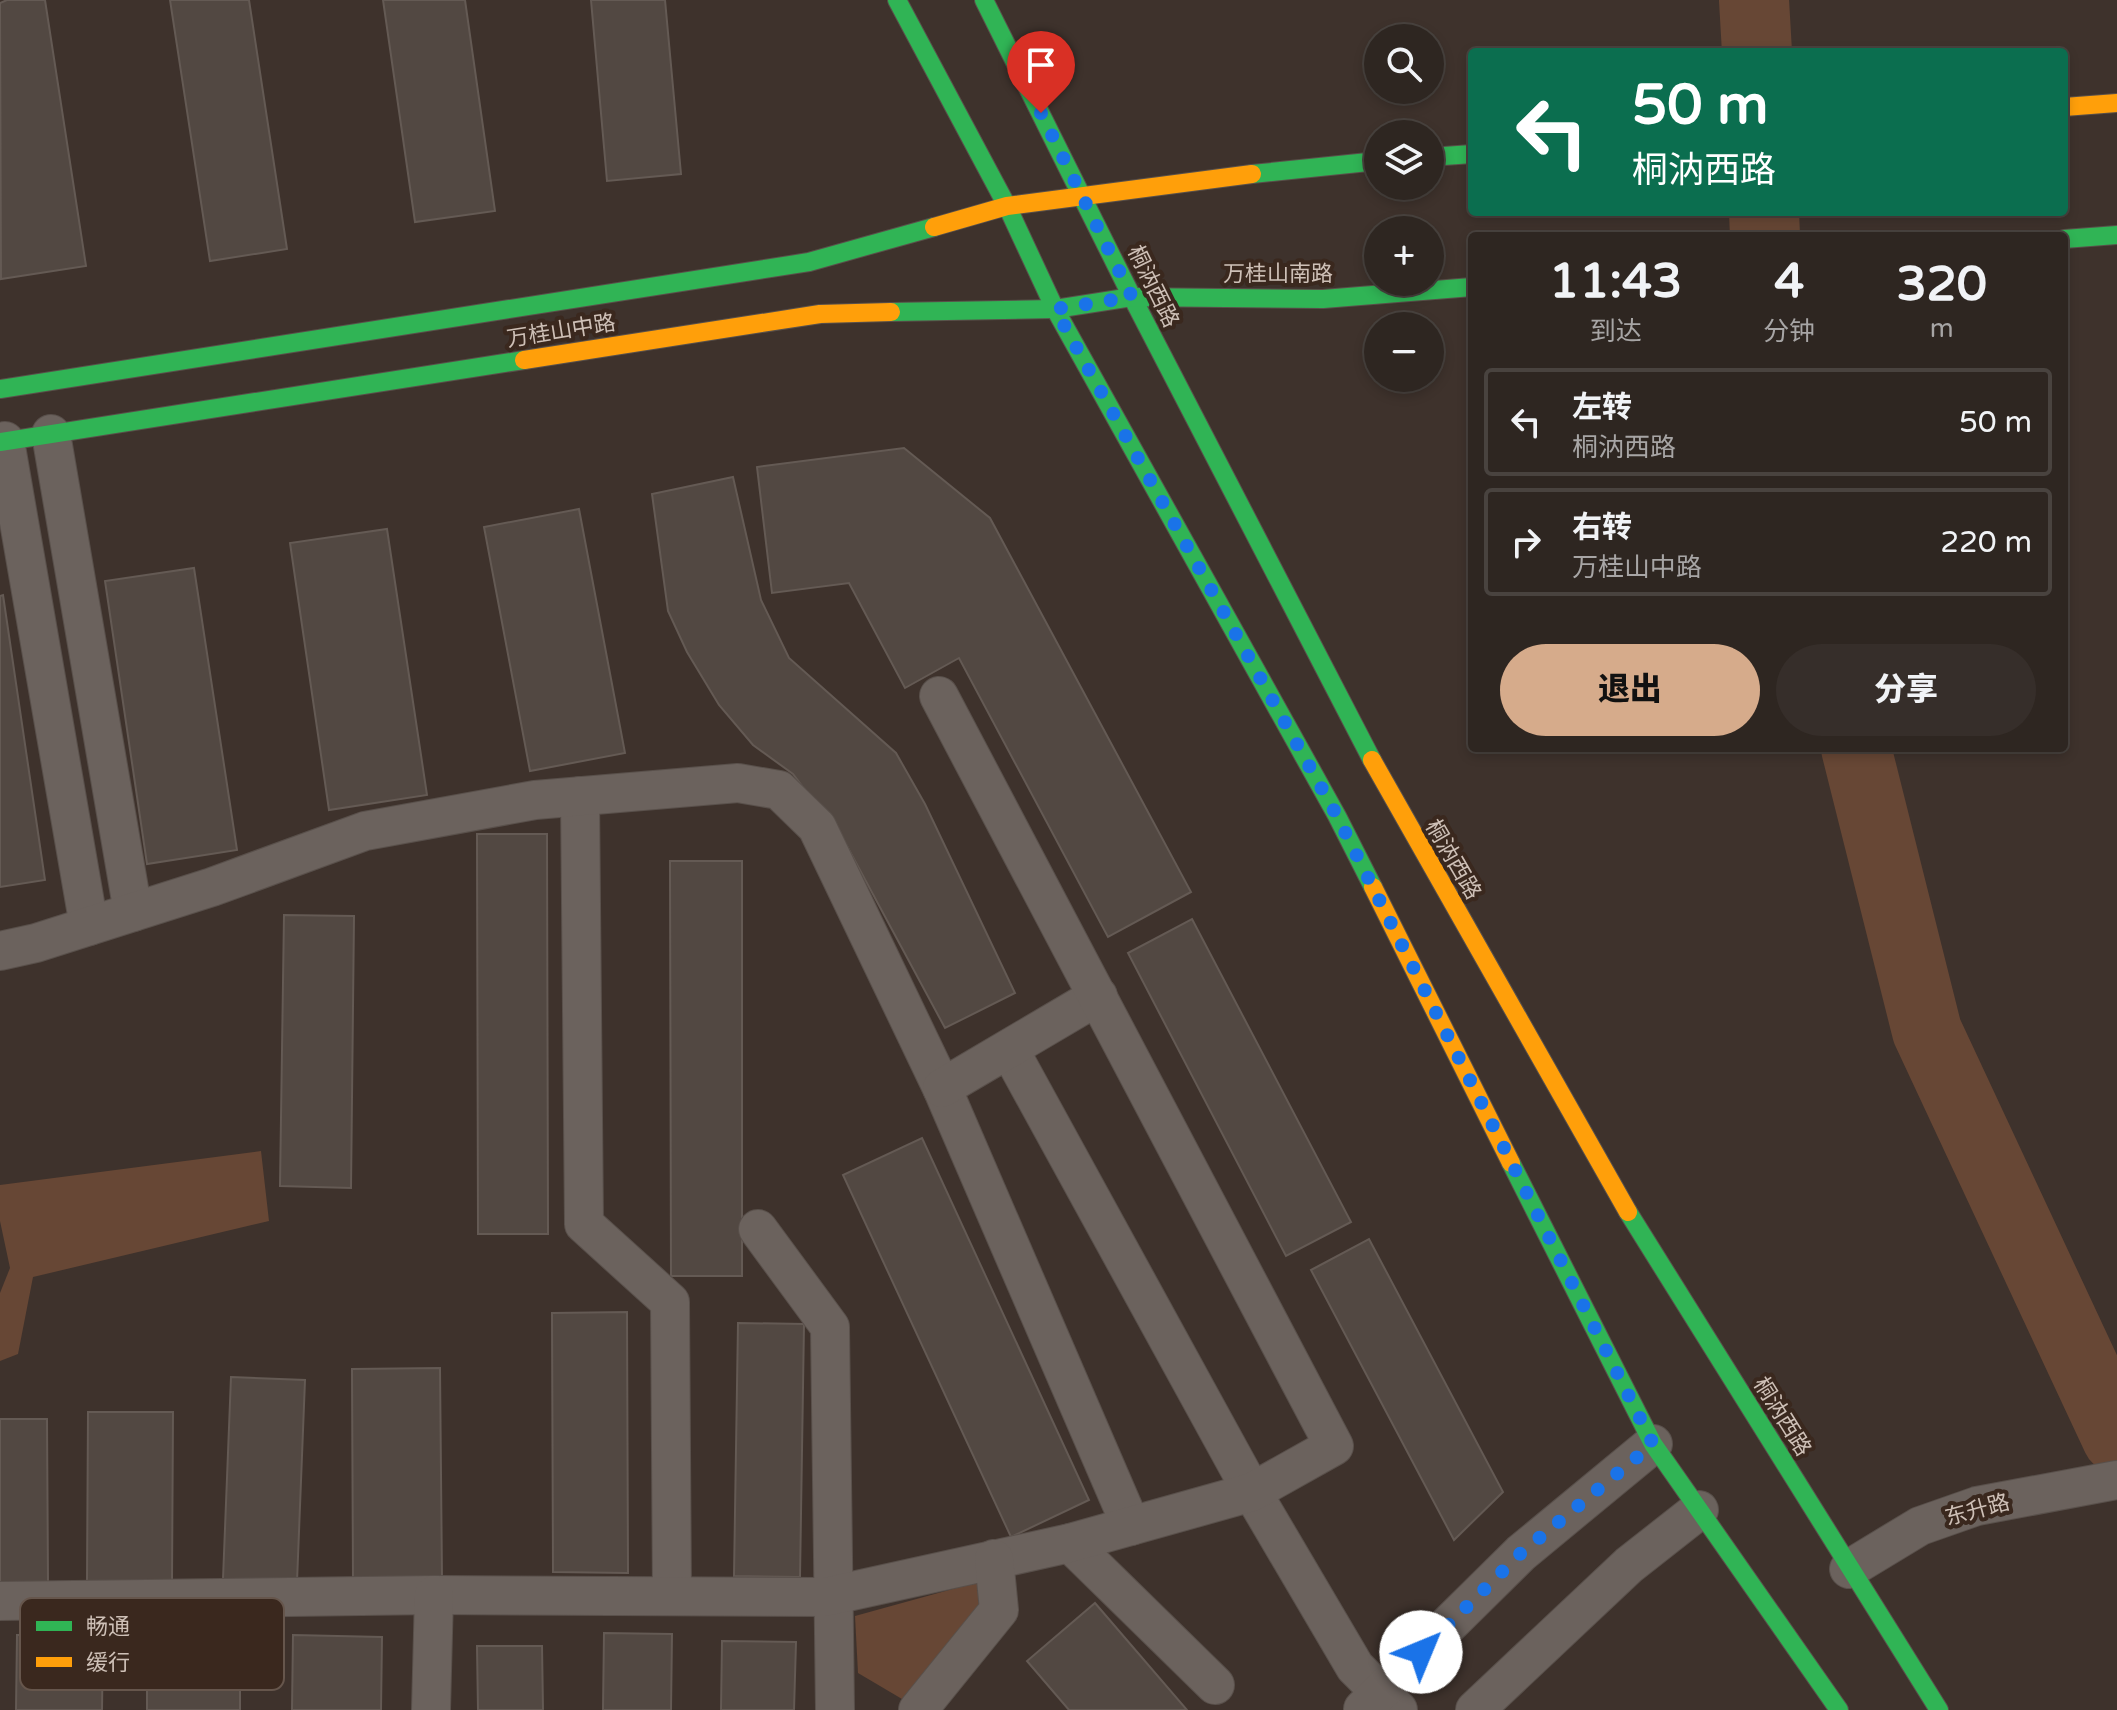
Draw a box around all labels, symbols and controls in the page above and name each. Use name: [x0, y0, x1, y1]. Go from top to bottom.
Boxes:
map controls: [1364, 24, 1444, 392]
button: search: [1364, 24, 1444, 104]
pin: [1007, 31, 1075, 113]
icon: arrive: [1019, 43, 1063, 87]
text: 50 m: [1632, 72, 1768, 139]
icon: left: [1500, 80, 1604, 184]
button: layers: [1364, 120, 1444, 200]
text: 桐汭西路: [1632, 149, 1776, 192]
button: +: [1364, 216, 1444, 296]
street label: 桐汭西路: [1122, 241, 1184, 332]
text: 11:43: [1549, 253, 1682, 311]
text: 4: [1774, 253, 1804, 311]
text: 320: [1896, 256, 1987, 314]
street label: 万桂山南路: [1223, 261, 1333, 287]
street label: 万桂山中路: [505, 310, 618, 352]
button: −: [1364, 312, 1444, 392]
text: m: [1930, 313, 1954, 344]
text: 到达: [1590, 316, 1642, 347]
text: 分钟: [1763, 316, 1815, 347]
text: 左转: [1572, 389, 1632, 426]
icon: left: [1504, 400, 1548, 444]
text: 50 m: [1959, 404, 2032, 441]
text: 桐汭西路: [1572, 432, 1676, 463]
text: 右转: [1572, 509, 1632, 546]
icon: right: [1504, 520, 1548, 564]
text: 220 m: [1940, 524, 2032, 561]
text: 万桂山中路: [1572, 552, 1702, 583]
button: 退出: [1500, 644, 1760, 736]
button: 分享: [1776, 644, 2036, 736]
street label: 桐汭西路: [1420, 815, 1486, 904]
street label: 桐汭西路: [1748, 1372, 1816, 1461]
street label: 东升路: [1942, 1489, 2013, 1531]
legend: [20, 1598, 284, 1690]
position arrow: [1379, 1610, 1463, 1694]
text: 畅通: [86, 1614, 130, 1640]
text: 缓行: [86, 1650, 130, 1676]

